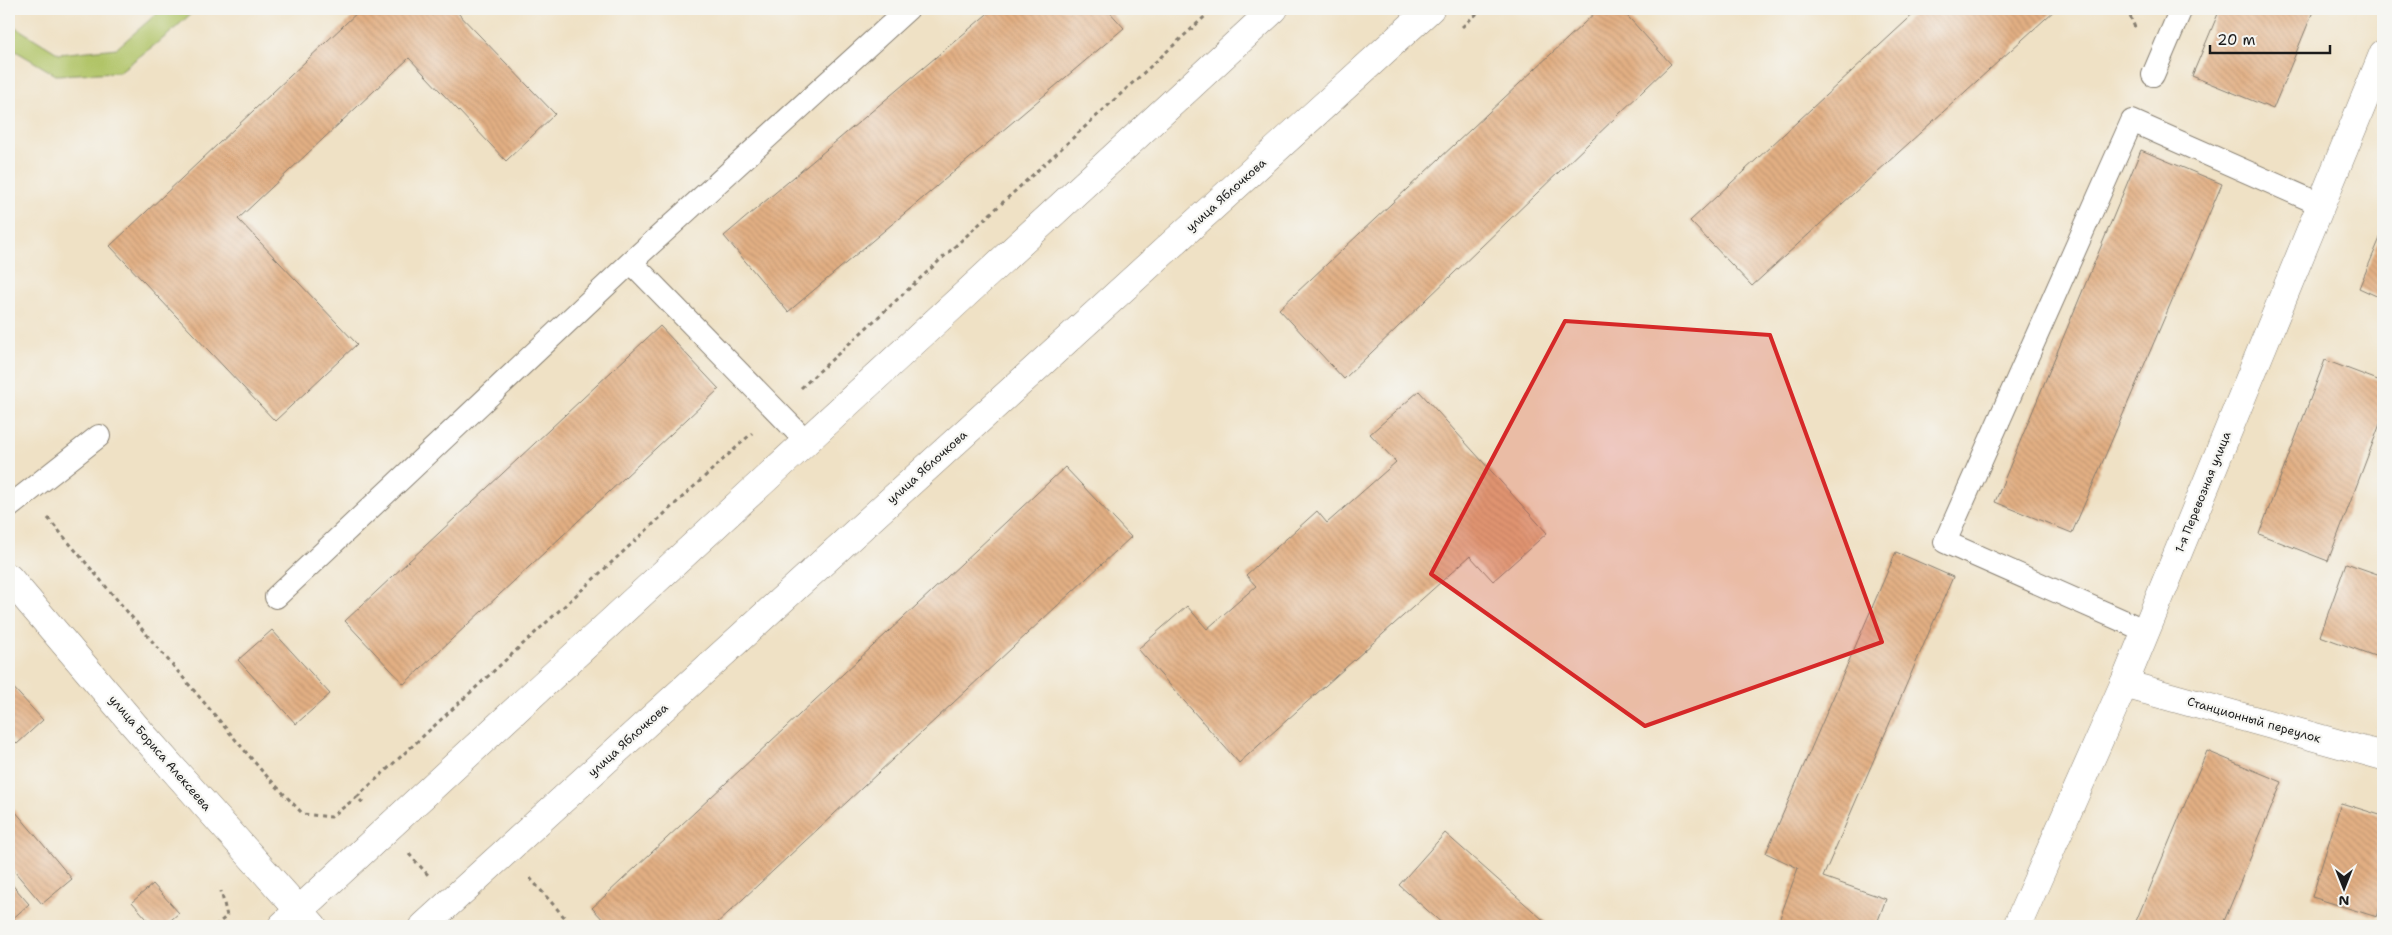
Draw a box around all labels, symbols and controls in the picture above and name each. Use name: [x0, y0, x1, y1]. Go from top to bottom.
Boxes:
scale bar: [2210, 22, 2330, 54]
text: 20 m: [2217, 30, 2256, 50]
street label: улица Яблочкова: [1183, 154, 1270, 235]
street label: улица Яблочкова: [884, 426, 971, 507]
street label: 1-я Перевозная улица: [2171, 429, 2235, 555]
street label: улица Бориса Алексеева: [105, 692, 215, 815]
street label: Станционный переулок: [2185, 693, 2323, 747]
street label: улица Яблочкова: [585, 699, 672, 780]
north arrow: [2320, 862, 2370, 912]
text: N: [2338, 892, 2350, 910]

